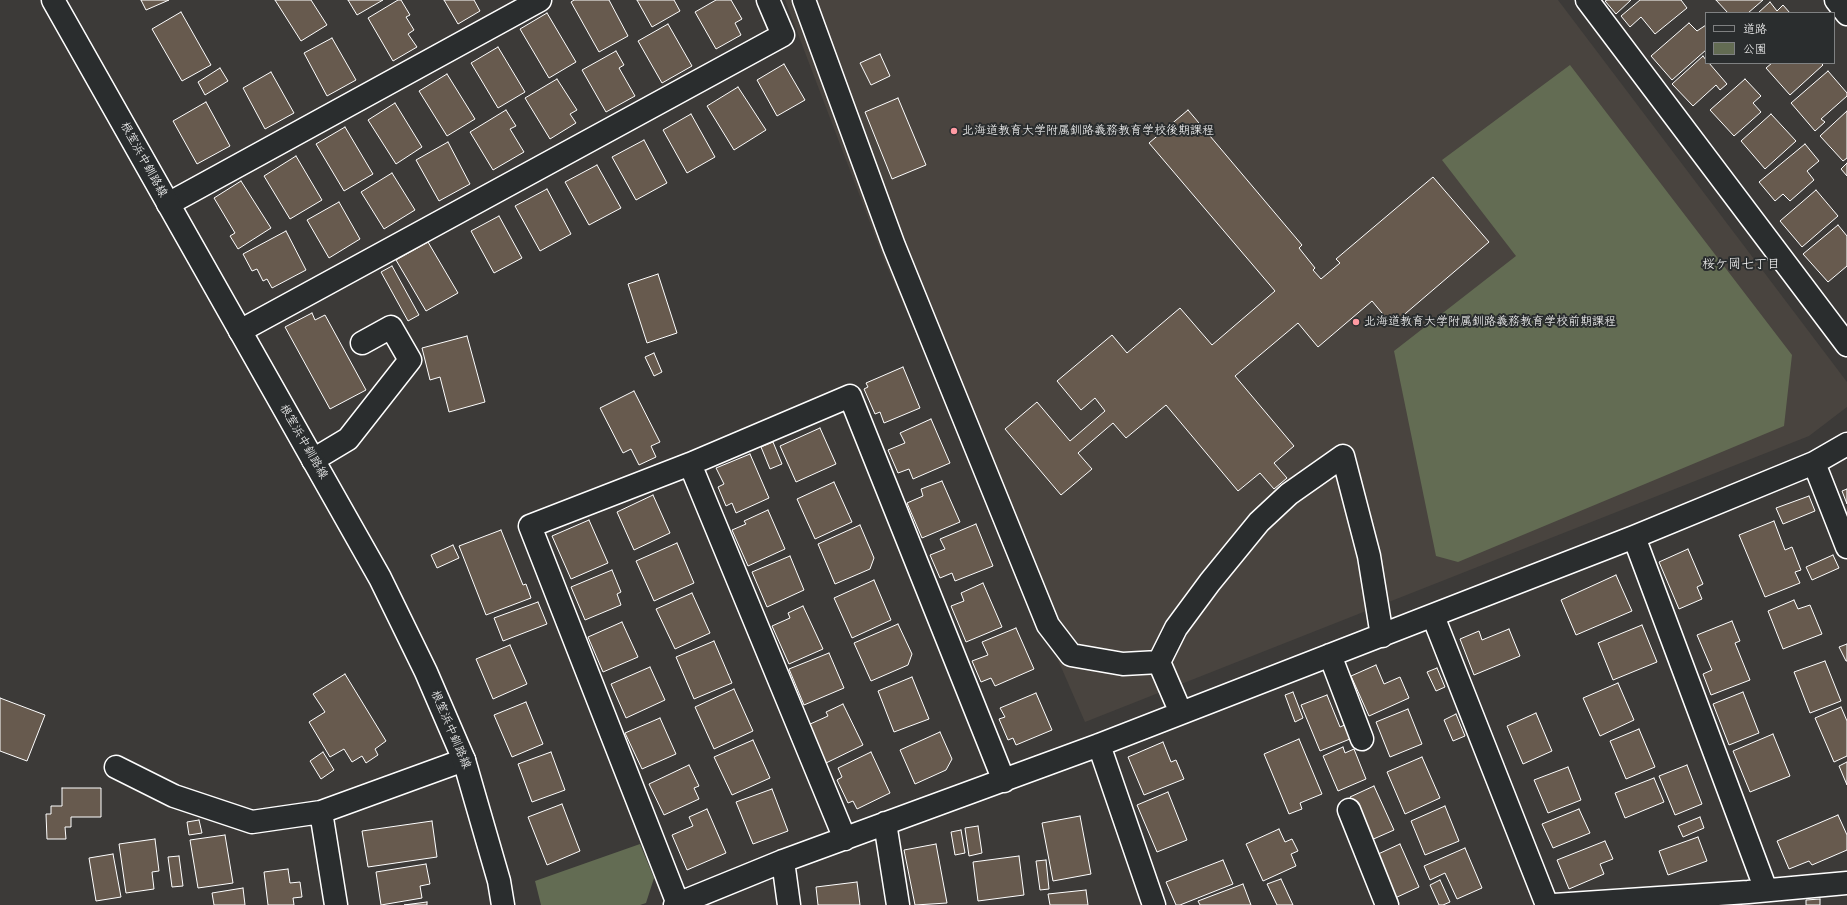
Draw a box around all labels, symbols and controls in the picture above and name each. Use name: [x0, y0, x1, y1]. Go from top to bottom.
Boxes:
legend: [1705, 12, 1835, 64]
text: 道路: [1743, 21, 1767, 38]
text: 公園: [1743, 41, 1767, 58]
street label: 根室浜中釧路線: [116, 120, 170, 200]
place label: 北海道教育大学附属釧路義務教育学校後期課程: [962, 124, 1214, 138]
marker: 北海道教育大学附属釧路義務教育学校後期課程: [949, 126, 959, 136]
district label: 桜ケ岡七丁目: [1702, 257, 1780, 273]
place label: 北海道教育大学附属釧路義務教育学校前期課程: [1364, 315, 1616, 329]
marker: 北海道教育大学附属釧路義務教育学校前期課程: [1351, 317, 1361, 327]
street label: 根室浜中釧路線: [276, 402, 330, 482]
street label: 根室浜中釧路線: [427, 689, 473, 771]

